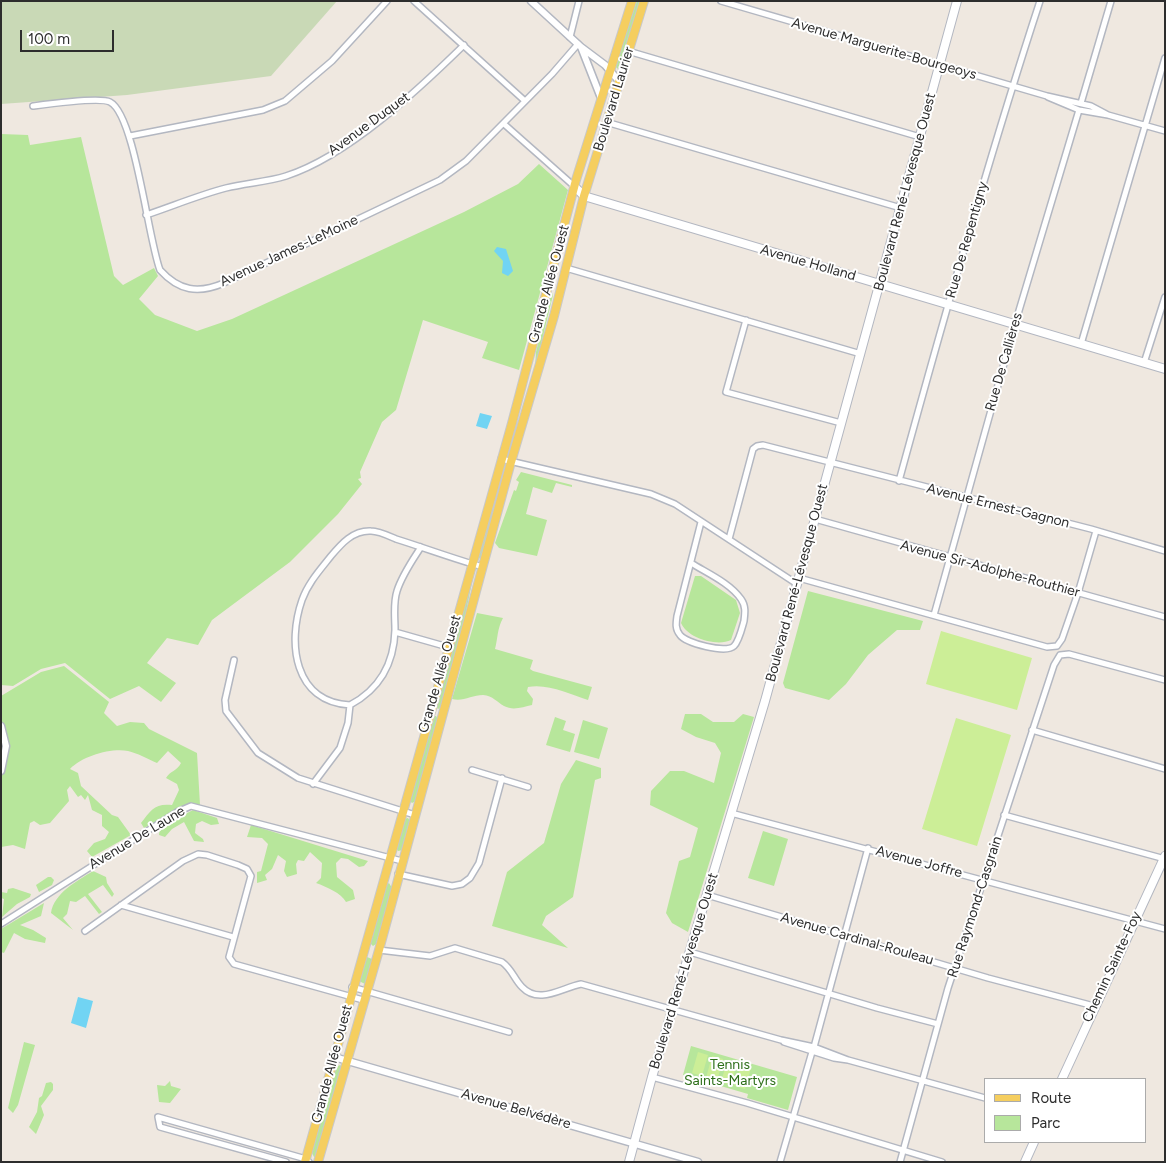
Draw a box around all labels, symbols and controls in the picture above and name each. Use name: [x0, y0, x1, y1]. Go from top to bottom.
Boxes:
street label: Avenue Marguerite-Bourgeoys: [789, 14, 979, 84]
scale bar: [22, 20, 116, 52]
text: 100 m: [28, 30, 70, 48]
street label: Boulevard Laurier: [590, 45, 638, 153]
street label: Avenue Duquet: [325, 89, 413, 159]
street label: Boulevard René-Lévesque Ouest: [870, 91, 940, 293]
street label: Rue De Repentigny: [942, 180, 992, 300]
street label: Avenue James-LeMoine: [217, 212, 361, 290]
street label: Grande Allée Ouest: [525, 223, 573, 345]
street label: Avenue Holland: [758, 241, 858, 285]
street label: Rue De Callières: [982, 311, 1026, 413]
street label: Avenue Ernest-Gagnon: [925, 480, 1071, 532]
street label: Boulevard René-Lévesque Ouest: [762, 482, 832, 684]
street label: Avenue Sir-Adolphe-Routhier: [898, 537, 1082, 601]
street label: Grande Allée Ouest: [415, 613, 465, 735]
street label: Avenue De Laune: [86, 803, 188, 873]
street label: Rue Raymond-Casgrain: [944, 834, 1006, 980]
street label: Avenue Joffre: [874, 842, 964, 882]
street label: Boulevard René-Lévesque Ouest: [646, 871, 722, 1071]
street label: Avenue Cardinal-Rouleau: [779, 909, 935, 969]
street label: Chemin Sainte-Foy: [1079, 909, 1145, 1025]
street label: Grande Allée Ouest: [308, 1003, 356, 1125]
park label: Tennis Saints-Martyrs: [684, 1057, 776, 1090]
legend: [984, 1078, 1146, 1143]
street label: Avenue Belvédère: [459, 1085, 573, 1133]
text: Route: [1031, 1089, 1071, 1107]
text: Parc: [1031, 1114, 1060, 1132]

